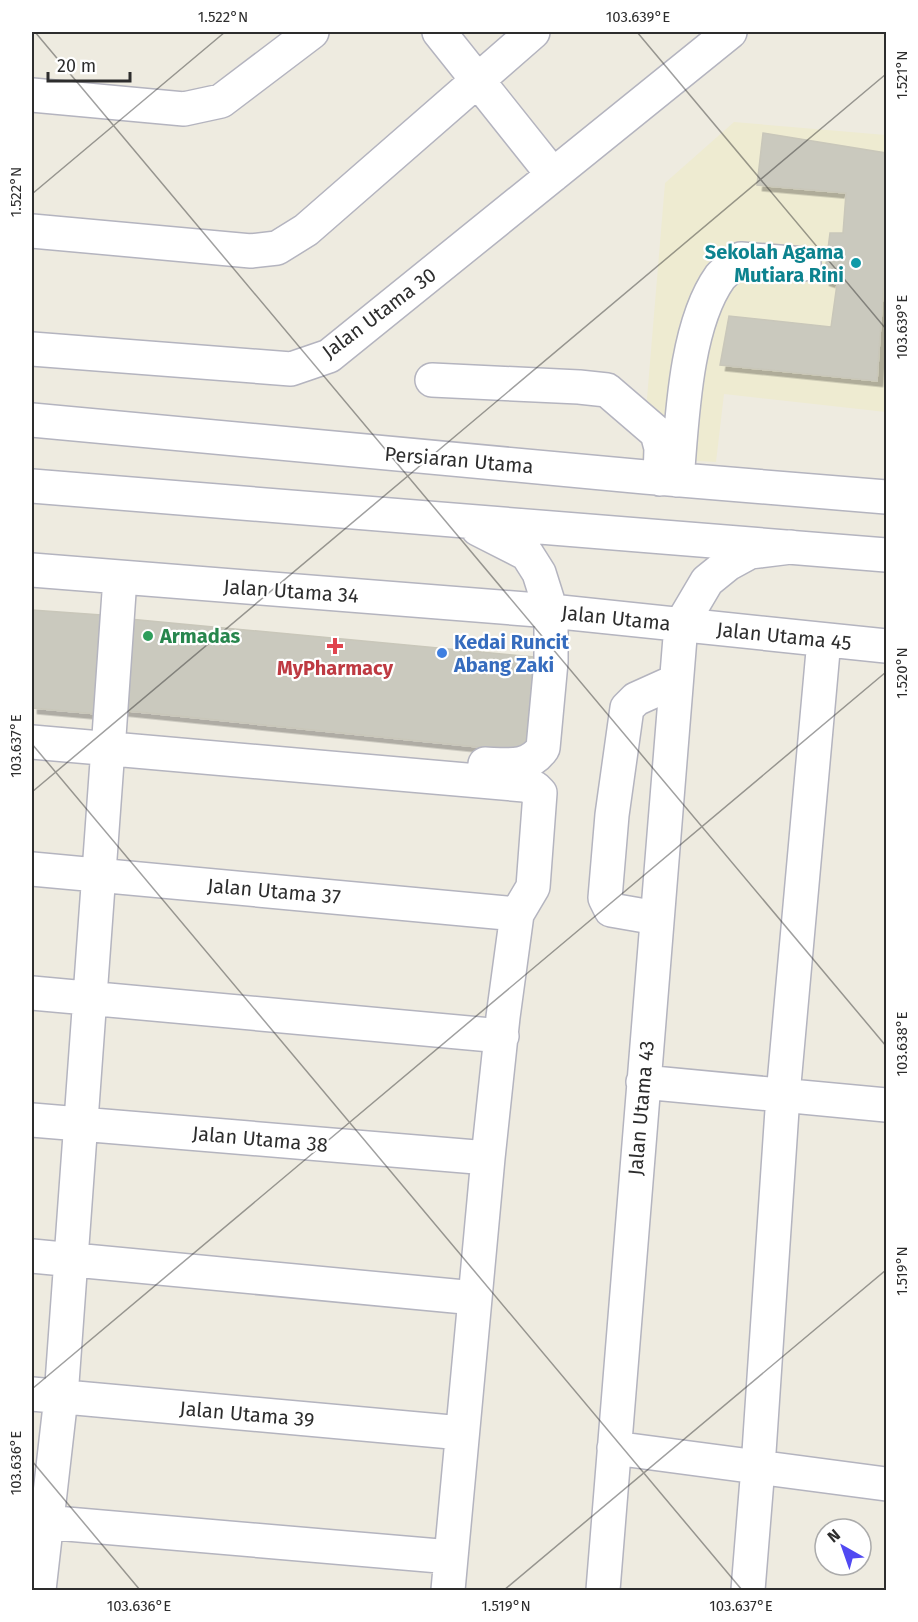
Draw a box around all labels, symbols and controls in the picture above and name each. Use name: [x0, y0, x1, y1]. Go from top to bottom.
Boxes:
text: 1.522°N: [198, 8, 248, 26]
text: 103.639°E: [606, 8, 670, 26]
scale bar: [48, 45, 130, 83]
text: 1.521°N: [893, 50, 911, 100]
text: 20 m: [57, 55, 96, 77]
text: 1.522°N: [7, 167, 25, 217]
place label: Sekolah Agama Mutiara Rini: [705, 240, 844, 287]
marker: Sekolah Agama Mutiara Rini: [849, 256, 863, 270]
street label: Jalan Utama 30: [317, 262, 441, 364]
text: 103.639°E: [893, 295, 911, 359]
street label: Persiaran Utama: [384, 442, 534, 478]
street label: Jalan Utama 34: [223, 574, 360, 608]
street label: Jalan Utama: [560, 600, 672, 636]
street label: Jalan Utama 45: [715, 617, 853, 655]
place label: Armadas: [159, 624, 240, 648]
marker: Armadas: [141, 629, 155, 643]
place label: Kedai Runcit Abang Zaki: [453, 630, 569, 677]
marker: MyPharmacy: [328, 639, 342, 653]
marker: Kedai Runcit Abang Zaki: [435, 646, 449, 660]
text: 1.520°N: [893, 647, 911, 699]
place label: MyPharmacy: [277, 656, 394, 680]
text: 103.637°E: [7, 714, 25, 778]
street label: Jalan Utama 37: [206, 873, 342, 909]
text: 103.638°E: [893, 1011, 911, 1077]
street label: Jalan Utama 43: [623, 1040, 659, 1176]
street label: Jalan Utama 38: [191, 1121, 329, 1157]
text: 1.519°N: [893, 1246, 911, 1296]
street label: Jalan Utama 39: [179, 1396, 315, 1432]
text: 103.636°E: [7, 1431, 25, 1495]
north arrow: [813, 1517, 873, 1577]
text: N: [824, 1525, 844, 1547]
text: 103.636°E: [107, 1597, 171, 1615]
text: 1.519°N: [481, 1597, 531, 1615]
text: 103.637°E: [709, 1597, 773, 1615]

